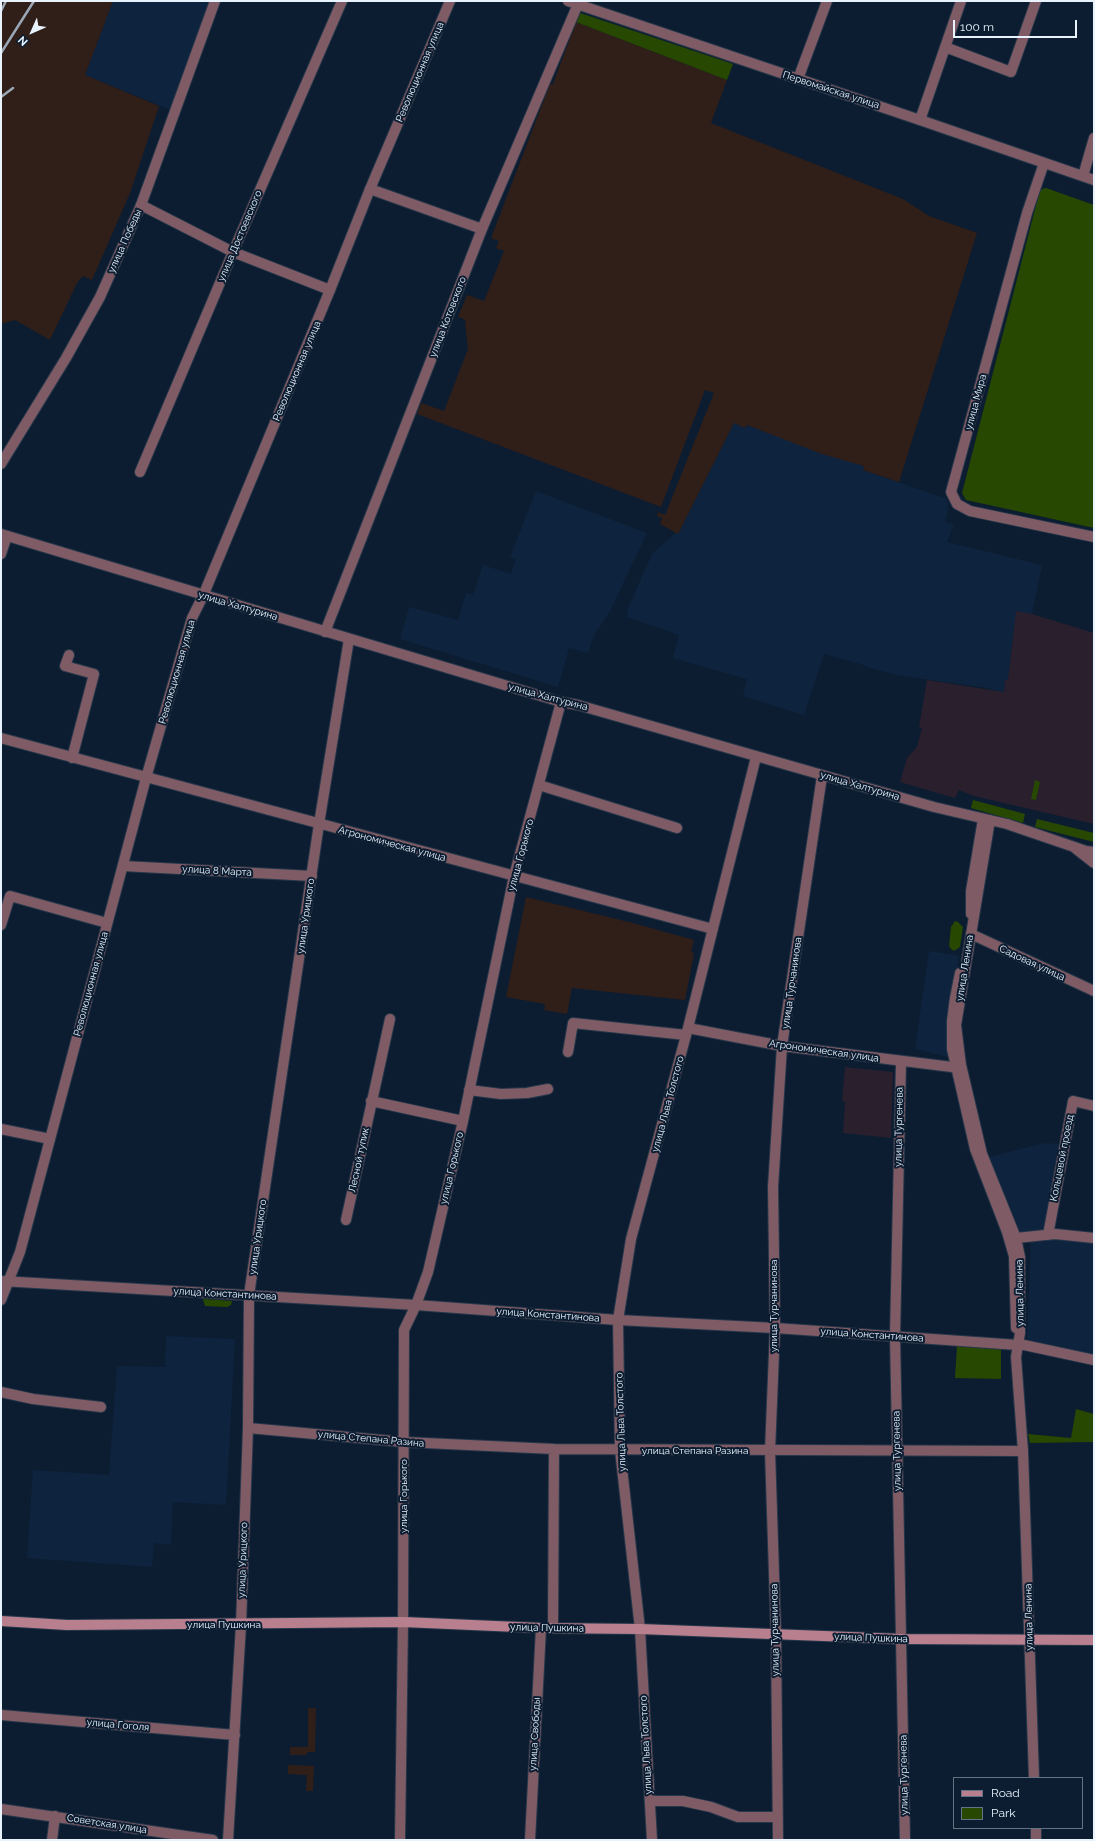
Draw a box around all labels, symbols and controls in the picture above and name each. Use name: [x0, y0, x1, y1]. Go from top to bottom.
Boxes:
north arrow: [12, 12, 52, 52]
scale bar: [955, 12, 1079, 38]
street label: Революционная улица: [393, 20, 447, 124]
text: 100 m: [960, 20, 994, 34]
text: N: [16, 33, 31, 48]
street label: Первомайская улица: [781, 69, 881, 111]
street label: улица Достоевского: [215, 189, 265, 283]
street label: улица Победы: [106, 207, 144, 275]
street label: улица Котовского: [427, 275, 469, 359]
street label: Революционная улица: [270, 319, 324, 423]
street label: улица Мира: [963, 373, 989, 431]
street label: улица Халтурина: [197, 589, 279, 623]
street label: Революционная улица: [156, 619, 198, 725]
street label: улица Халтурина: [507, 681, 589, 713]
street label: улица Халтурина: [819, 769, 901, 803]
street label: улица Горького: [506, 818, 536, 892]
street label: Агрономическая улица: [337, 824, 447, 864]
street label: улица 8 Марта: [182, 863, 252, 879]
street label: улица Урицкого: [295, 878, 317, 954]
street label: Революционная улица: [71, 930, 111, 1038]
street label: улица Ленина: [954, 934, 976, 1002]
street label: улица Турчанинова: [780, 936, 804, 1030]
street label: Садовая улица: [997, 943, 1067, 983]
street label: Агрономическая улица: [768, 1037, 880, 1065]
street label: улица Льва Толстого: [649, 1055, 687, 1153]
street label: улица Тургенева: [892, 1087, 906, 1167]
street label: Кольцевой проезд: [1048, 1114, 1076, 1202]
street label: Лесной тупик: [346, 1127, 372, 1193]
street label: улица Горького: [438, 1131, 466, 1205]
street label: улица Урицкого: [247, 1199, 269, 1275]
street label: улица Ленина: [1013, 1259, 1027, 1327]
street label: улица Турчанинова: [768, 1260, 780, 1352]
street label: улица Константинова: [173, 1285, 277, 1303]
street label: улица Константинова: [496, 1305, 600, 1325]
street label: улица Константинова: [820, 1325, 924, 1345]
street label: улица Льва Толстого: [613, 1372, 629, 1472]
street label: улица Тургенева: [890, 1411, 904, 1491]
street label: улица Степана Разина: [317, 1428, 425, 1450]
street label: улица Степана Разина: [642, 1445, 748, 1457]
street label: улица Горького: [398, 1459, 410, 1533]
street label: улица Урицкого: [236, 1522, 250, 1598]
street label: улица Ленина: [1022, 1583, 1036, 1651]
street label: улица Турчанинова: [768, 1584, 782, 1676]
street label: улица Пушкина: [187, 1619, 261, 1631]
street label: улица Пушкина: [510, 1621, 584, 1635]
street label: улица Пушкина: [834, 1631, 908, 1645]
street label: улица Льва Толстого: [637, 1695, 655, 1795]
street label: улица Свободы: [527, 1697, 543, 1771]
street label: улица Гоголя: [86, 1716, 150, 1734]
street label: улица Тургенева: [897, 1735, 911, 1815]
legend: [953, 1777, 1083, 1829]
text: Road: [991, 1786, 1020, 1800]
text: Park: [991, 1806, 1016, 1820]
street label: Советская улица: [66, 1812, 148, 1836]

